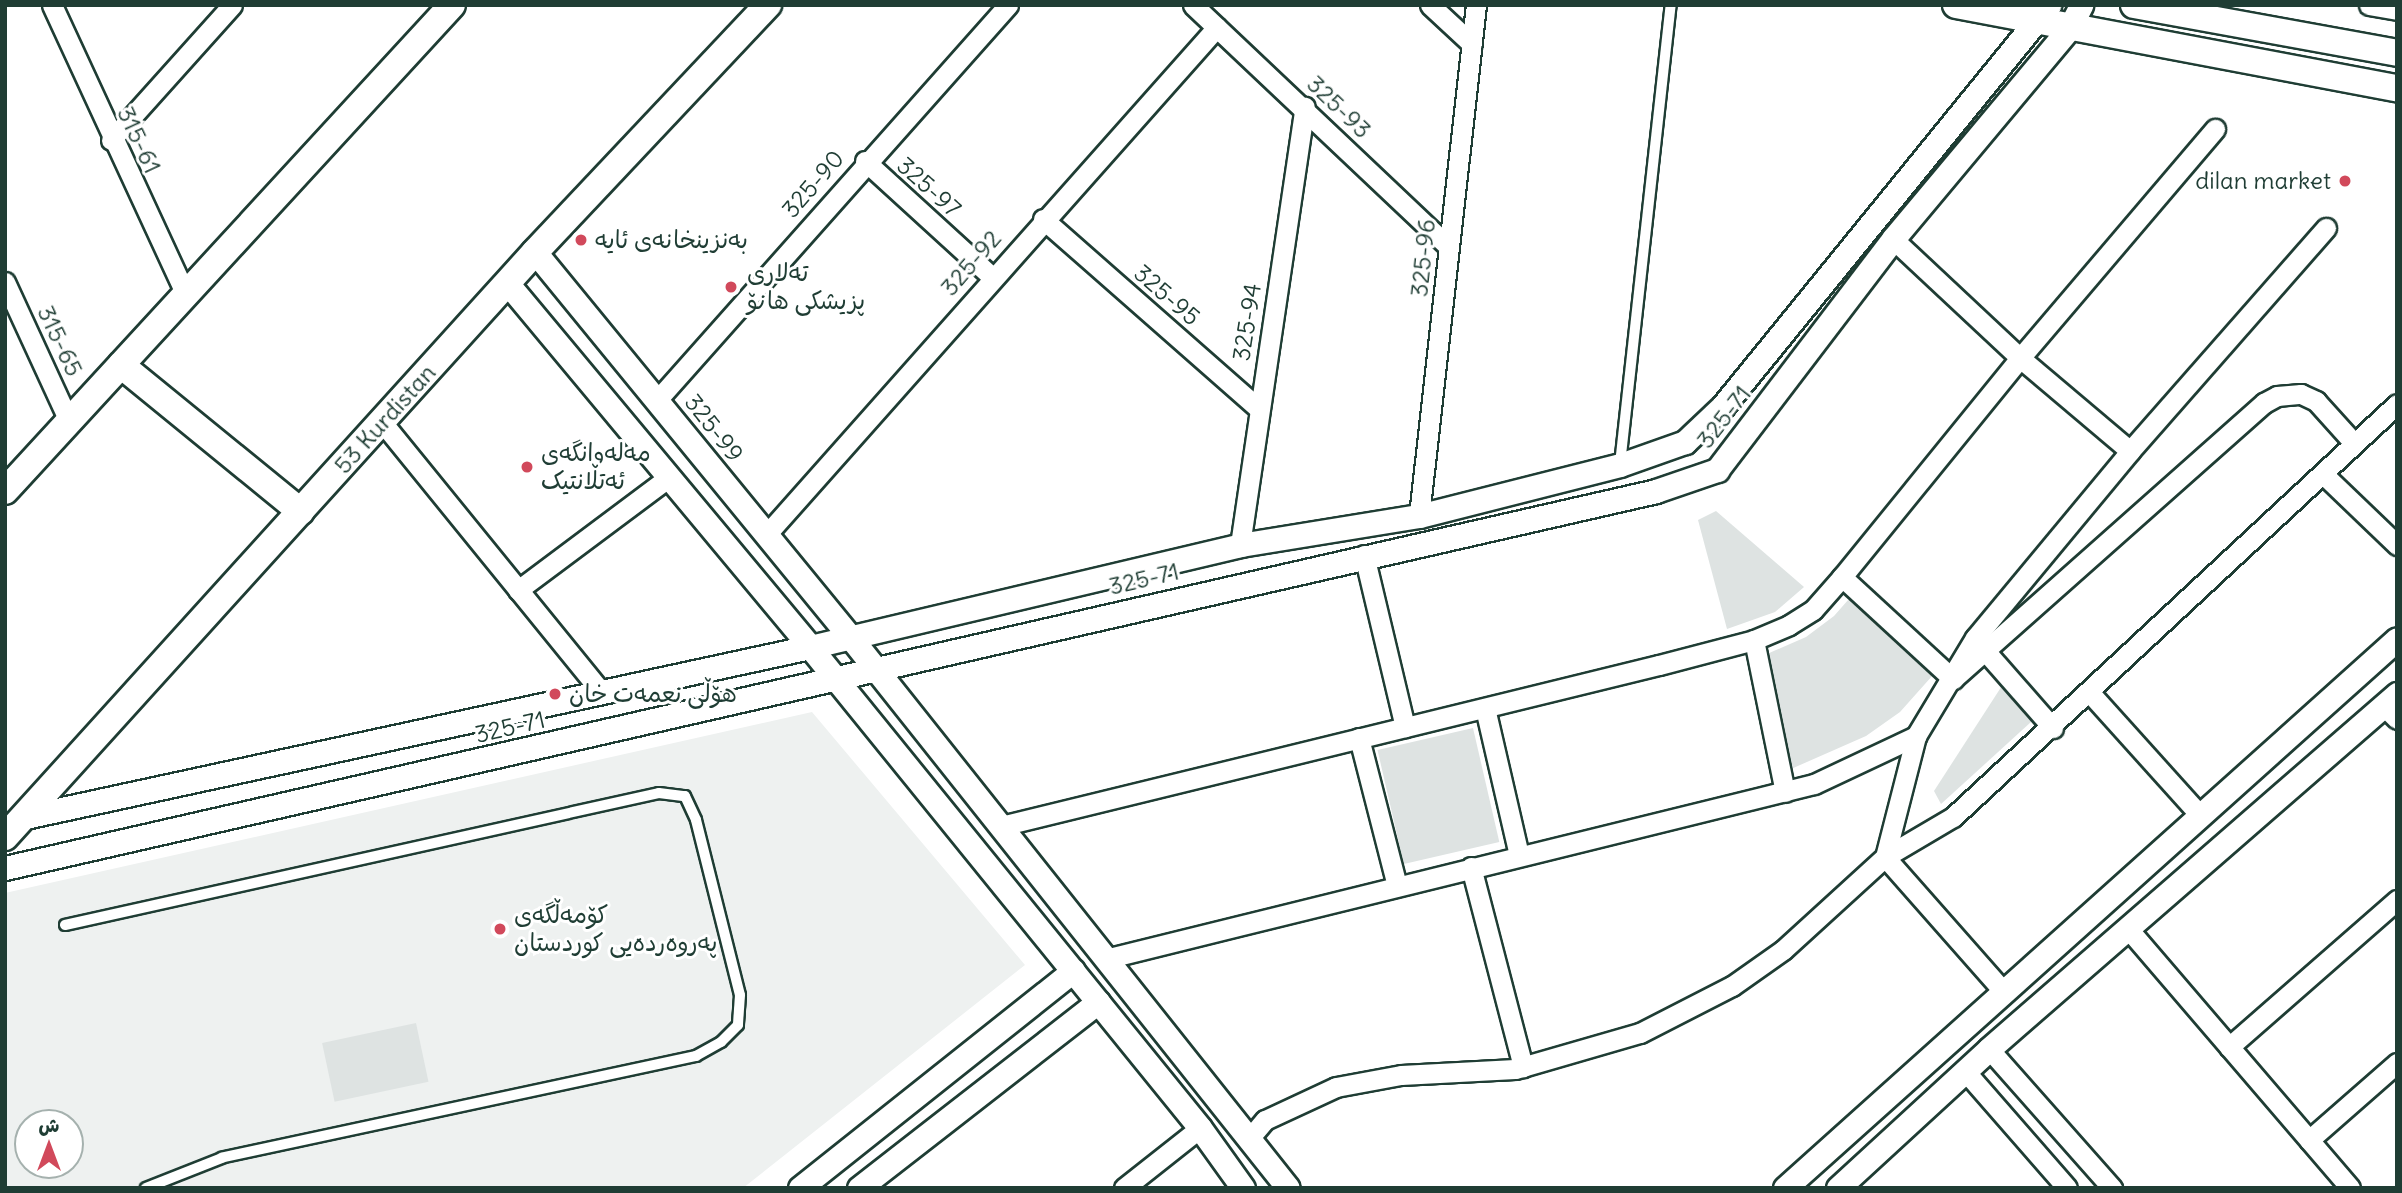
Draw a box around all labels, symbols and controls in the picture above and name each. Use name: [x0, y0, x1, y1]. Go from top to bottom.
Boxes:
street label: 325-93: [1301, 70, 1377, 144]
street label: 315-61: [111, 102, 167, 178]
street label: 325-90: [776, 144, 850, 224]
street label: 325-97: [891, 151, 967, 223]
place label: dilan market: [2195, 167, 2331, 195]
marker: dilan market: [2337, 173, 2353, 189]
street label: 325-96: [1405, 218, 1441, 298]
street label: 325-92: [935, 224, 1007, 302]
place label: بەنزینخانەی ئایە: [595, 226, 748, 254]
marker: بەنزینخانەی ئایە: [573, 232, 589, 248]
place label: تەلاری پزیشکی هانۆ: [747, 259, 865, 315]
street label: 325-95: [1128, 259, 1206, 331]
marker: تەلاری پزیشکی هانۆ: [721, 277, 741, 297]
street label: 325-94: [1227, 281, 1267, 363]
street label: 315-65: [31, 301, 89, 381]
street label: 53 Kurdistan: [328, 358, 442, 480]
street label: 325-71: [1691, 380, 1757, 454]
street label: 325-99: [679, 388, 749, 468]
place label: مەلەوانگەی ئەتڵانتیک: [541, 439, 651, 495]
marker: مەلەوانگەی ئەتڵانتیک: [519, 459, 535, 475]
street label: 325-71: [1106, 557, 1182, 601]
place label: هۆڵی نعمەت خان: [569, 680, 737, 708]
marker: هۆڵی نعمەت خان: [547, 686, 563, 702]
street label: 325-71: [472, 705, 548, 749]
place label: كۆمەڵگەی پەروەردەیی كوردستان: [514, 901, 717, 957]
marker: كۆمەڵگەی پەروەردەیی كوردستان: [492, 921, 508, 937]
north arrow: [14, 1109, 84, 1179]
text: ش: [39, 1113, 59, 1137]

